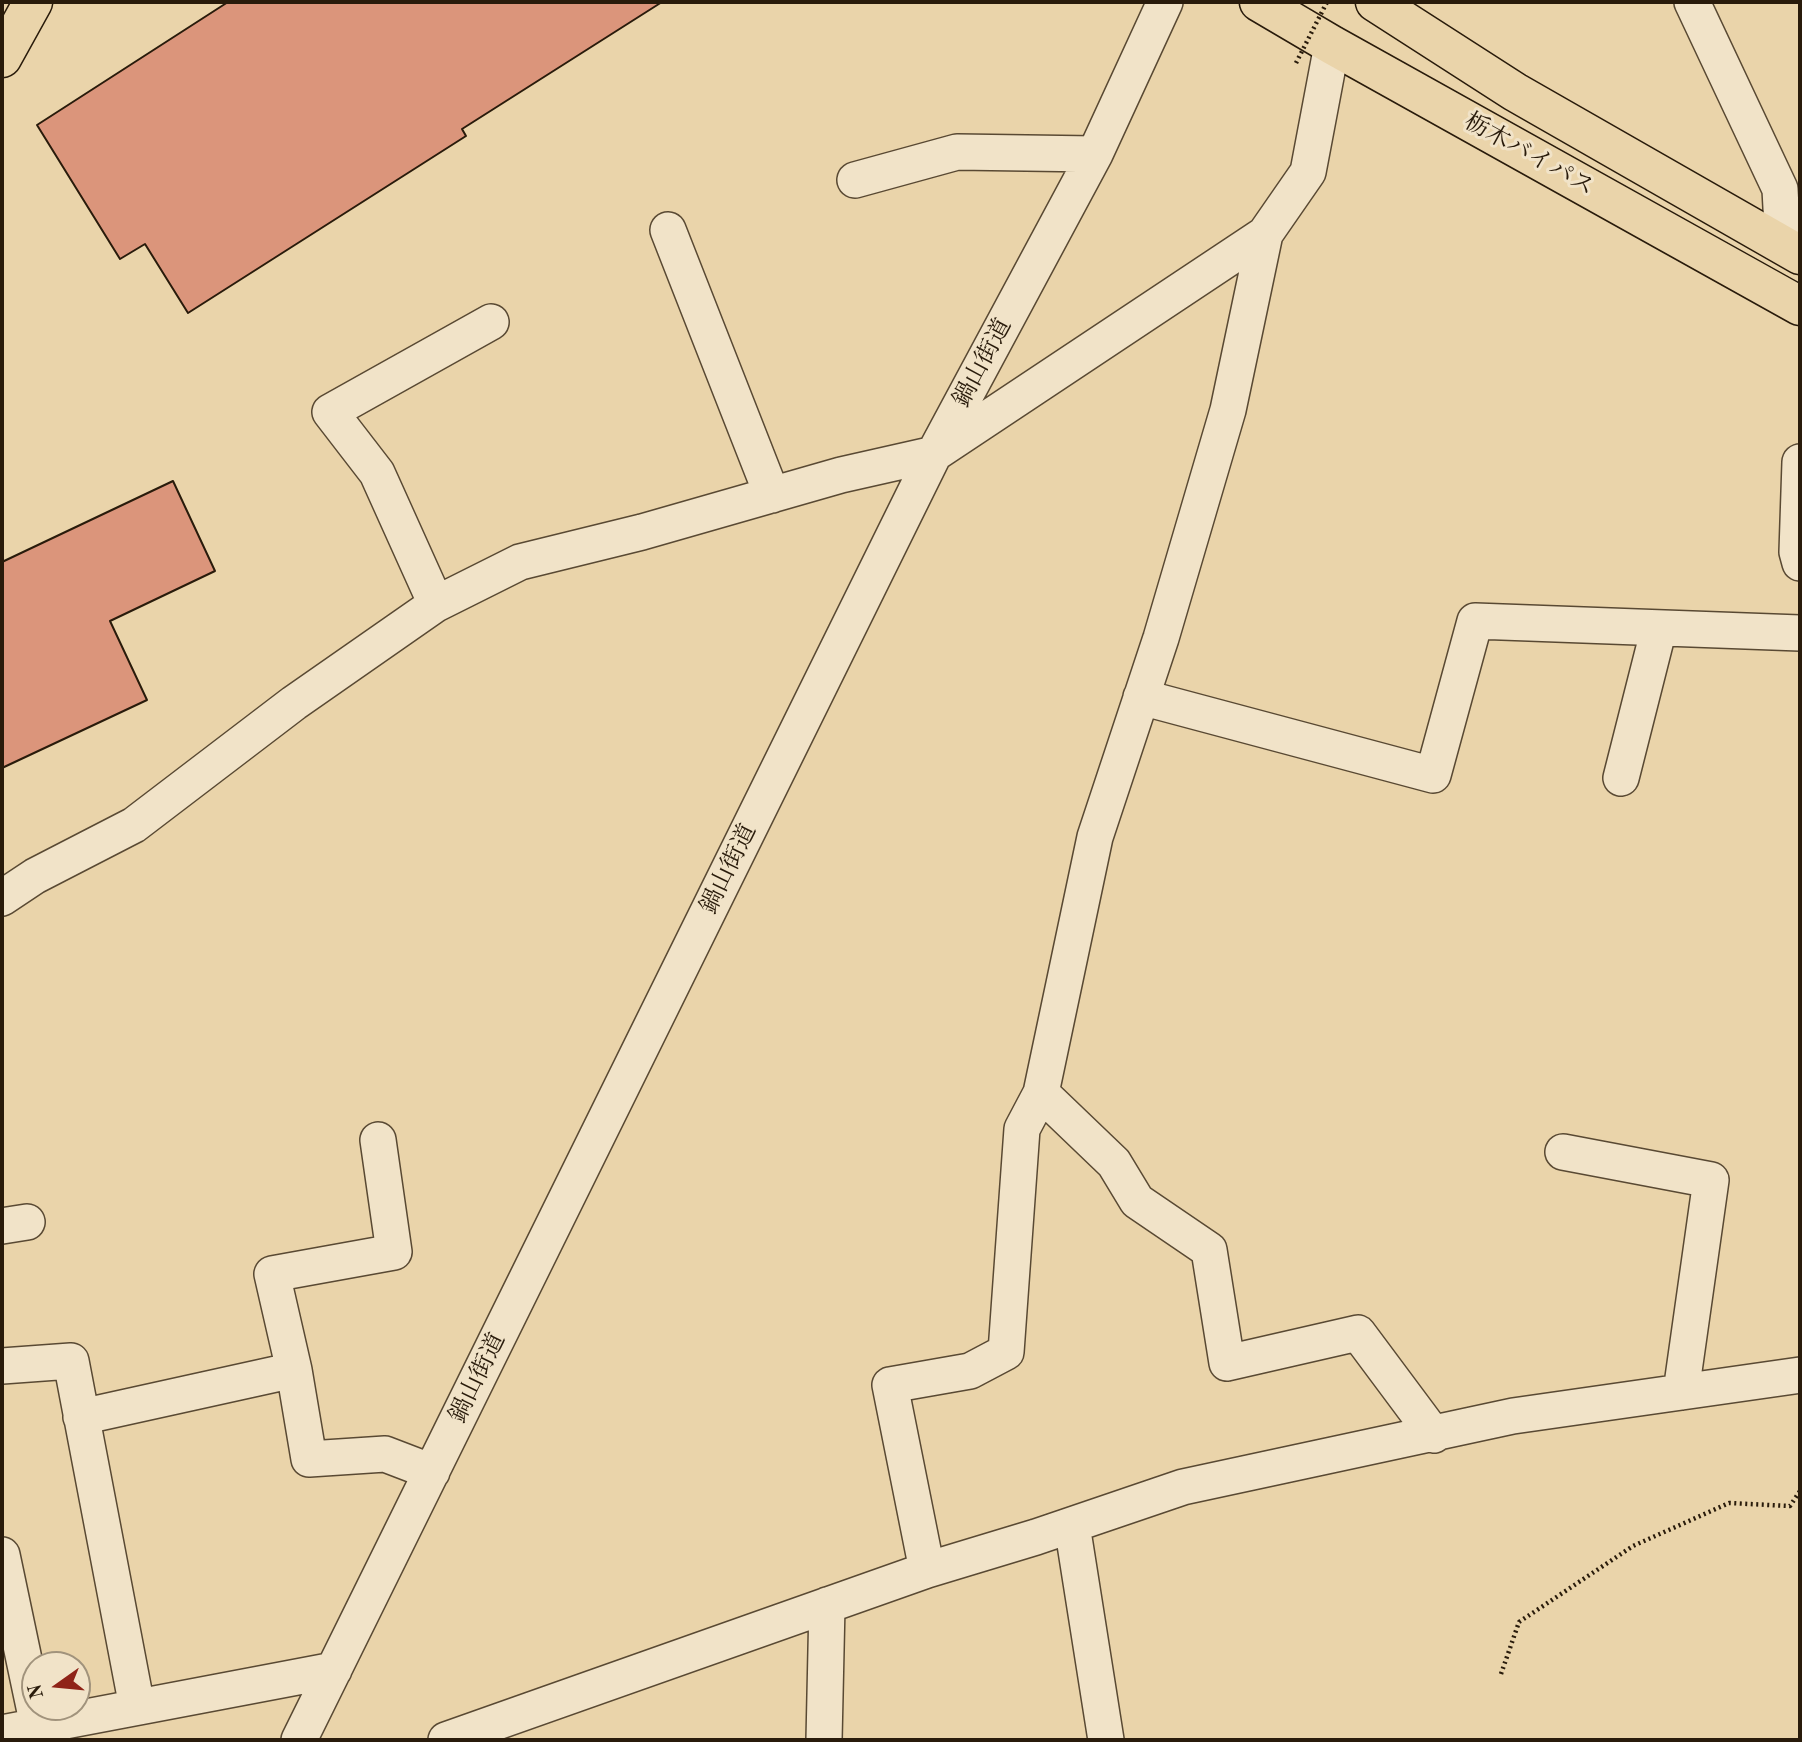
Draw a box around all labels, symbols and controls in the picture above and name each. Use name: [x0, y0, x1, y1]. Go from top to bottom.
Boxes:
street label: 栃木バイパス: [1459, 107, 1599, 203]
street label: 鍋山街道: [948, 314, 1018, 412]
street label: 鍋山街道: [695, 820, 763, 918]
street label: 鍋山街道: [444, 1329, 512, 1427]
north arrow: [21, 1651, 91, 1721]
text: N: [26, 1682, 48, 1701]

